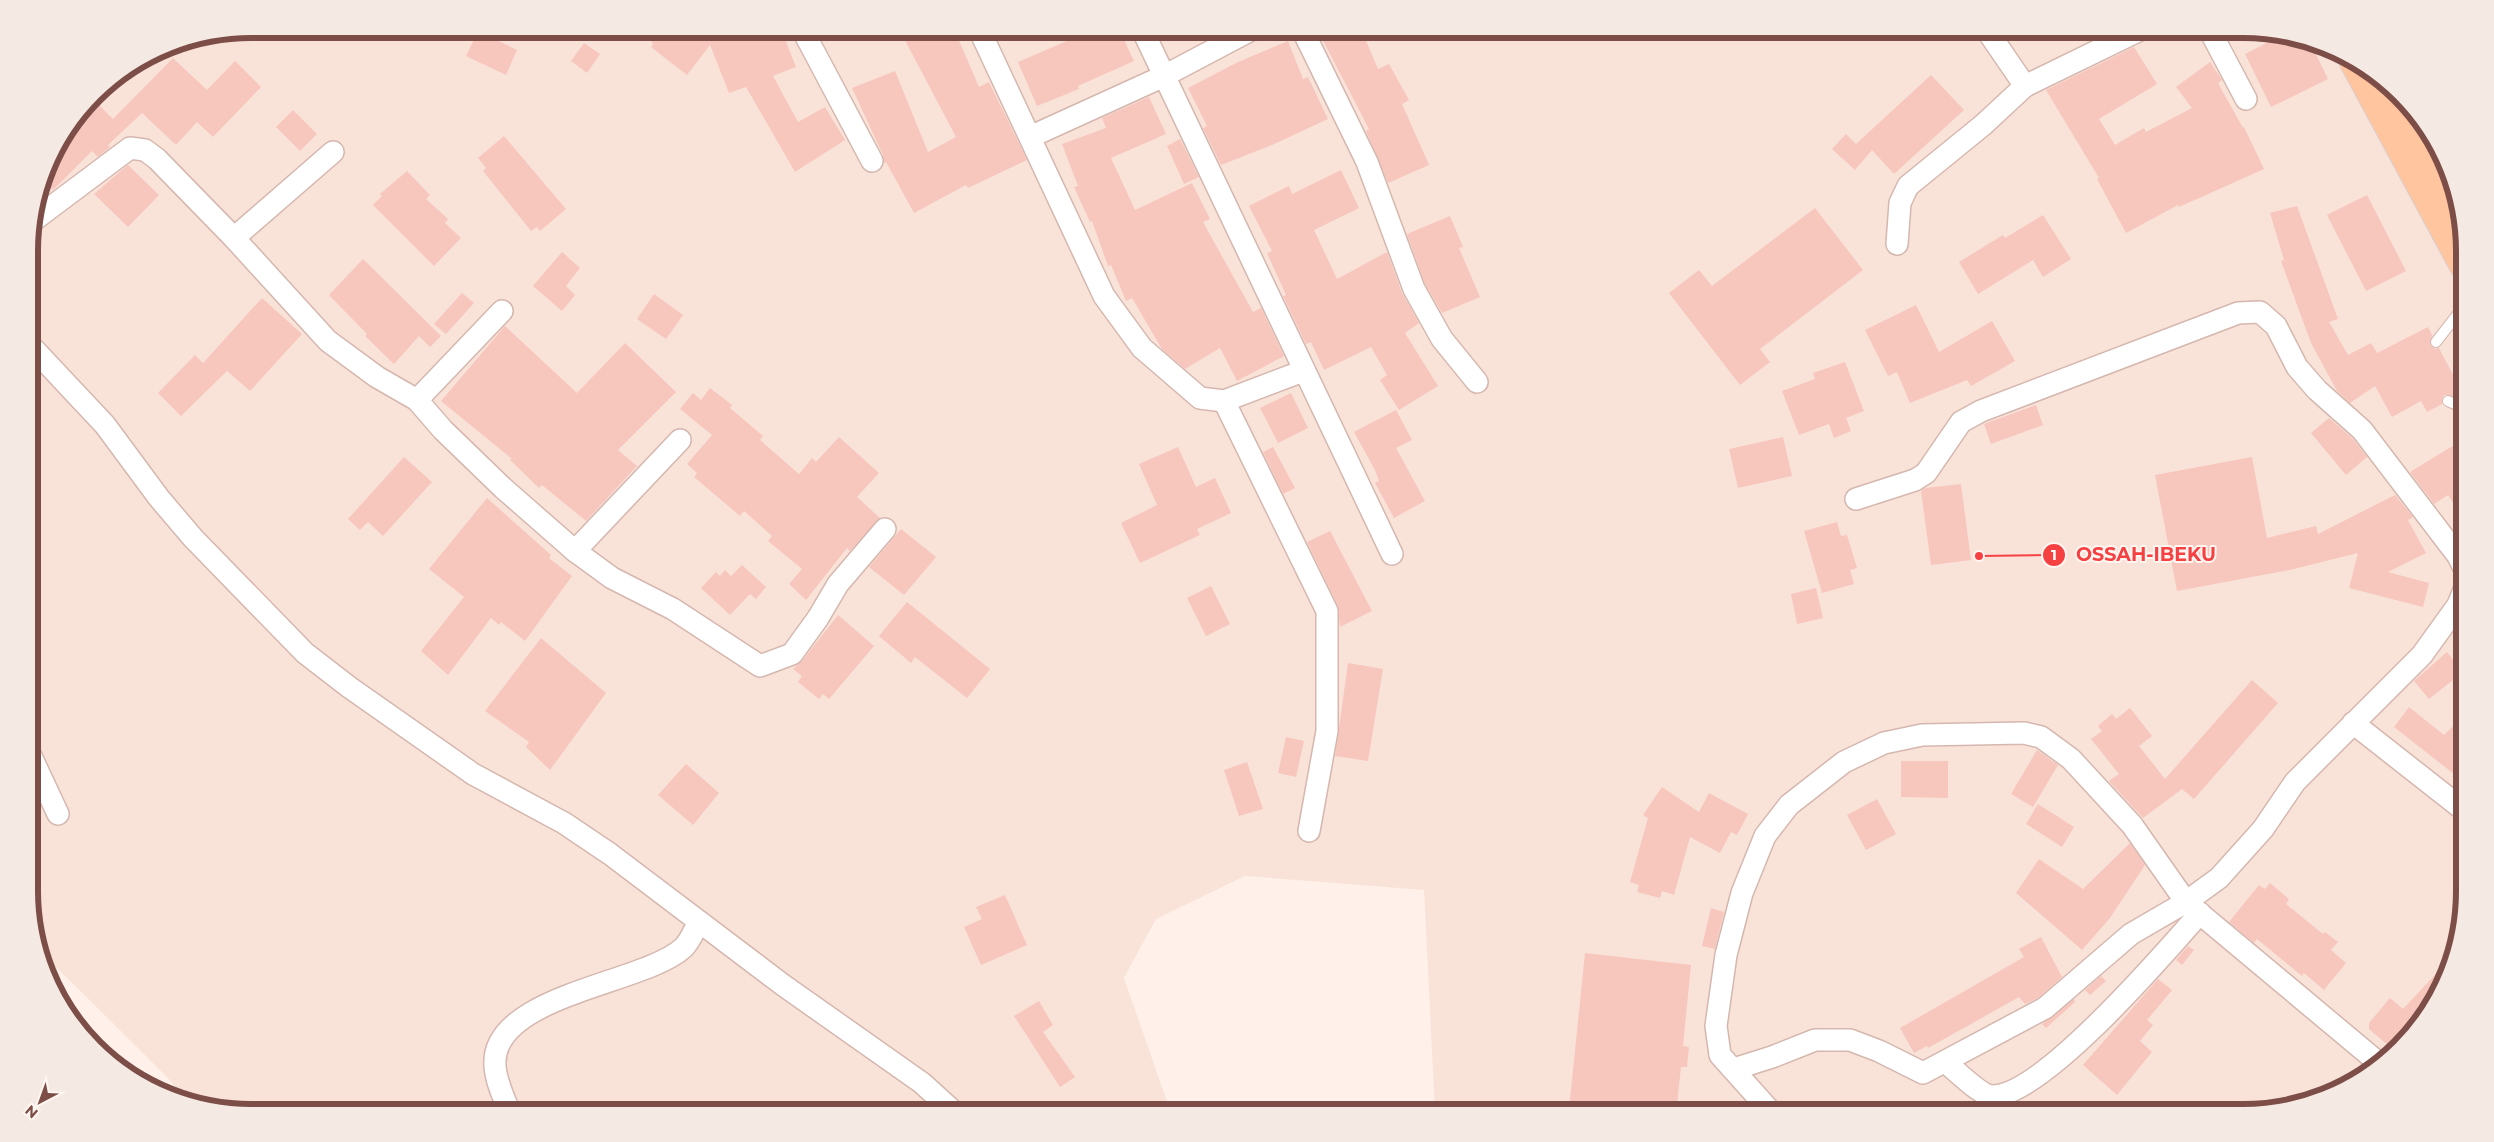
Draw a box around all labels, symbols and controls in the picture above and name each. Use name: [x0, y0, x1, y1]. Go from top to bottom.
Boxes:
callout: OSSAH-IBEKU: [2041, 538, 2226, 572]
text: OSSAH-IBEKU: [2076, 543, 2216, 566]
text: 1: [2051, 545, 2057, 564]
north arrow: [15, 1077, 65, 1127]
text: N: [21, 1101, 42, 1122]

